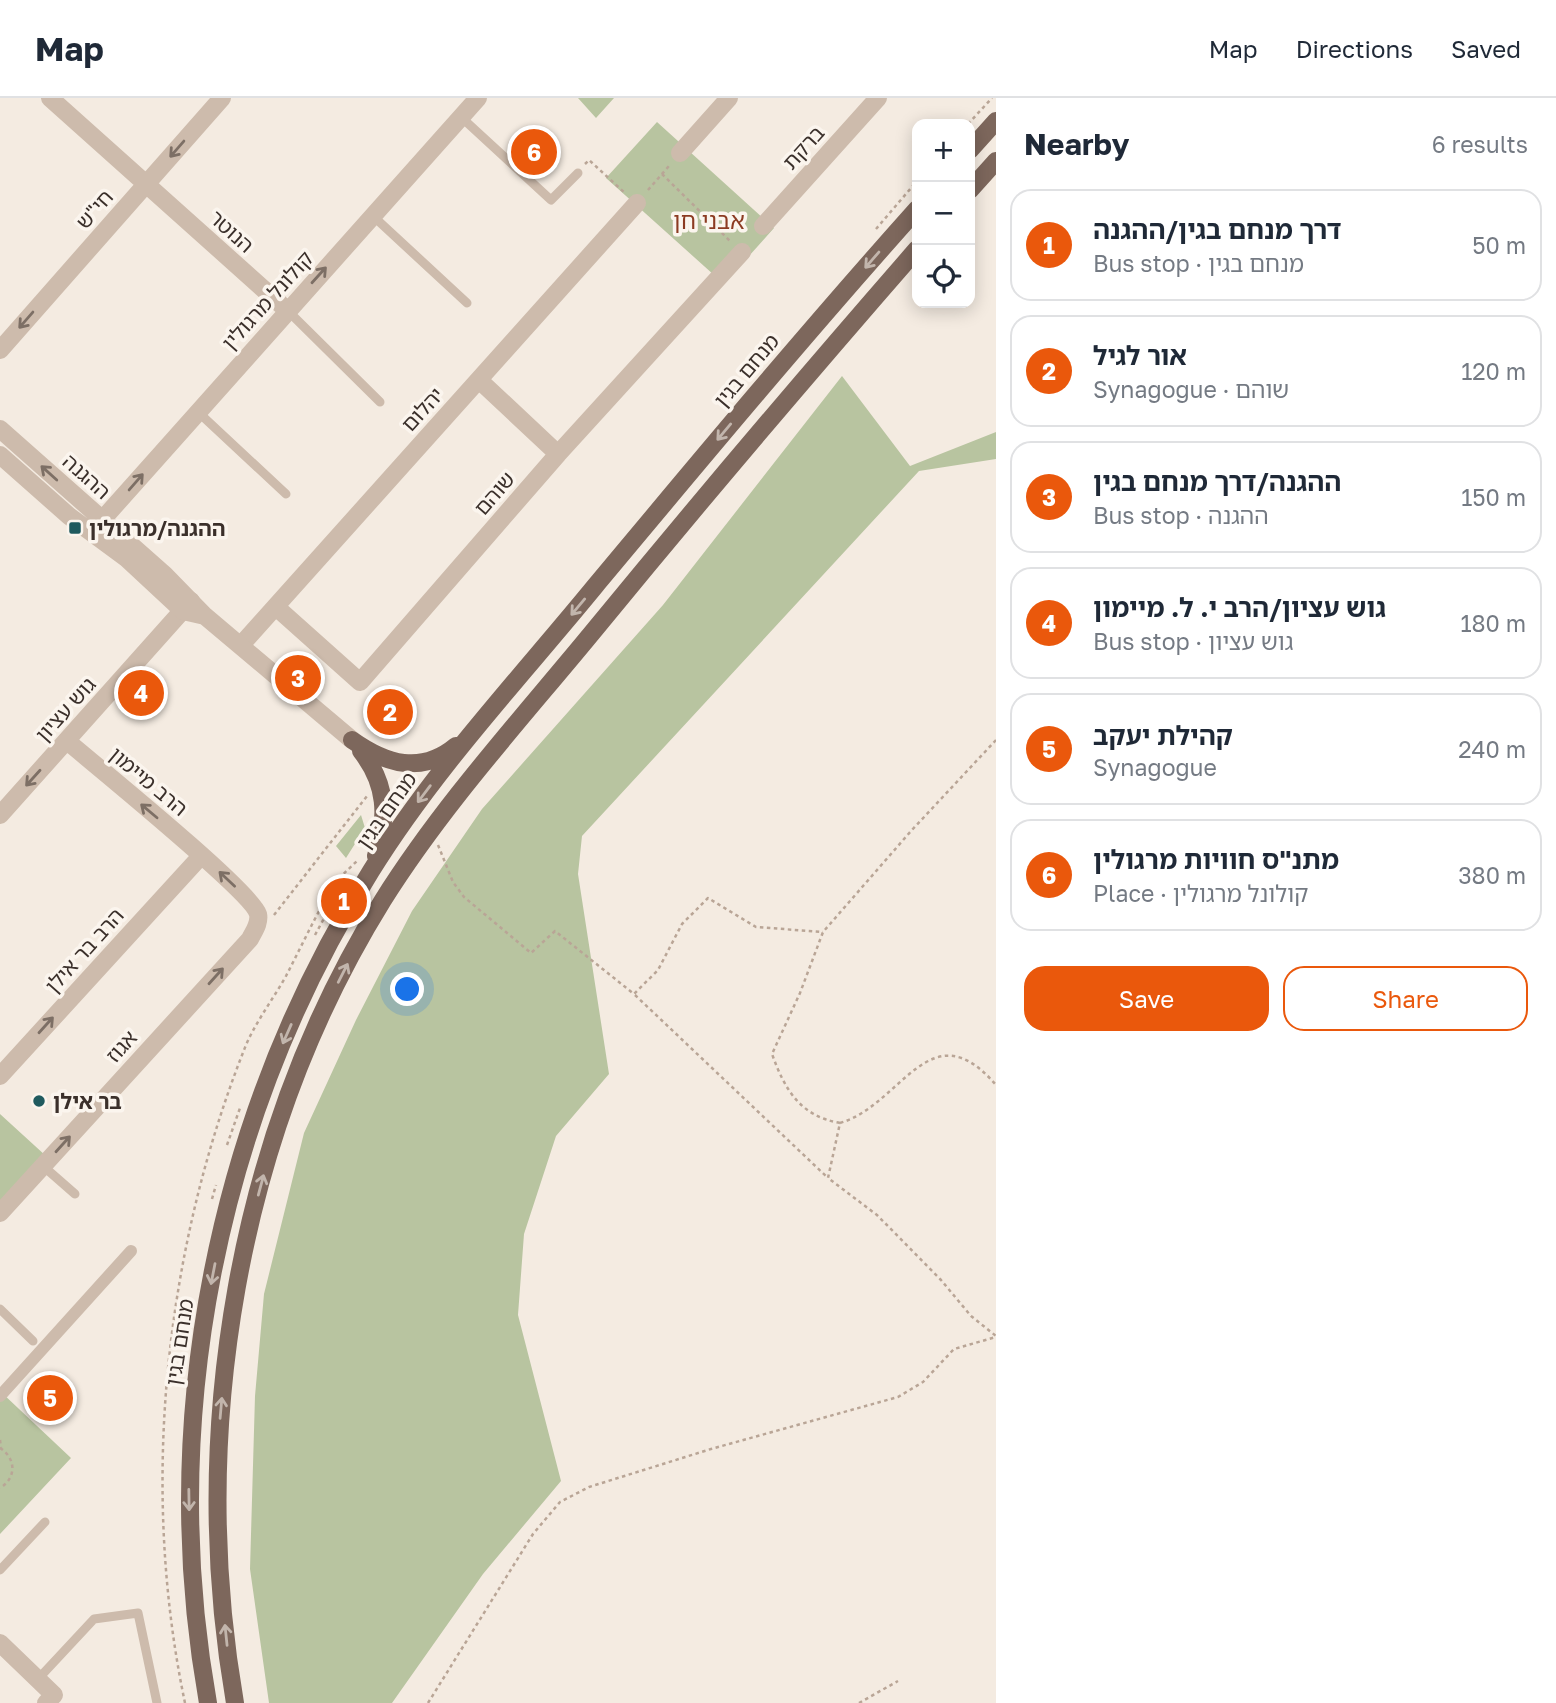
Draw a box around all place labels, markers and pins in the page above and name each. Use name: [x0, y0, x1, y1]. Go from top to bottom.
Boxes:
pin: 6: [511, 126, 557, 178]
place label: ההגנה/מרגולין: [89, 515, 226, 541]
marker: ההגנה/מרגולין: [67, 520, 83, 536]
pin: 3: [275, 652, 321, 704]
pin: 4: [118, 667, 164, 719]
pin: 2: [367, 686, 413, 738]
pin: 1: [321, 875, 367, 927]
place label: בר אילן: [53, 1088, 122, 1114]
marker: בר אילן: [31, 1093, 47, 1109]
pin: 5: [27, 1372, 73, 1424]

